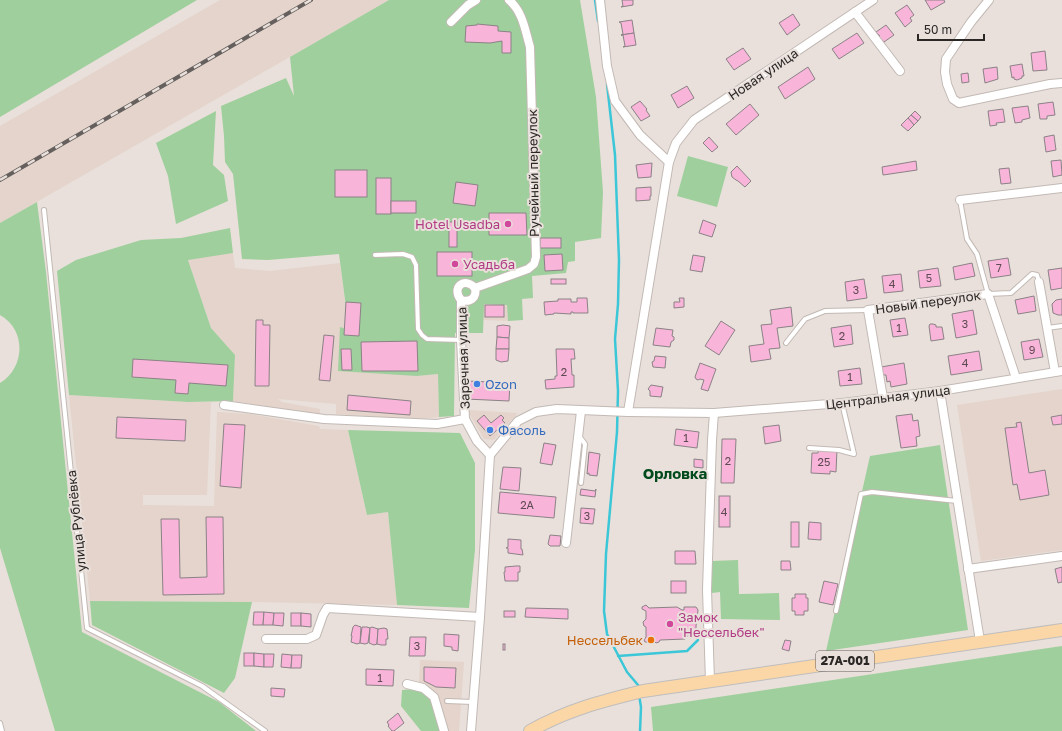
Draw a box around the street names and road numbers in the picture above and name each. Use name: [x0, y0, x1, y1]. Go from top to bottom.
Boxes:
street label: Новая улица: [725, 45, 801, 103]
street label: Ручейный переулок: [524, 108, 542, 237]
street label: Новый переулок: [874, 287, 982, 317]
street label: Заречная улица: [453, 307, 473, 409]
street label: Центральная улица: [825, 381, 951, 413]
street label: улица Рублёвка: [63, 469, 89, 573]
road number: 27А-001: [816, 651, 874, 671]

